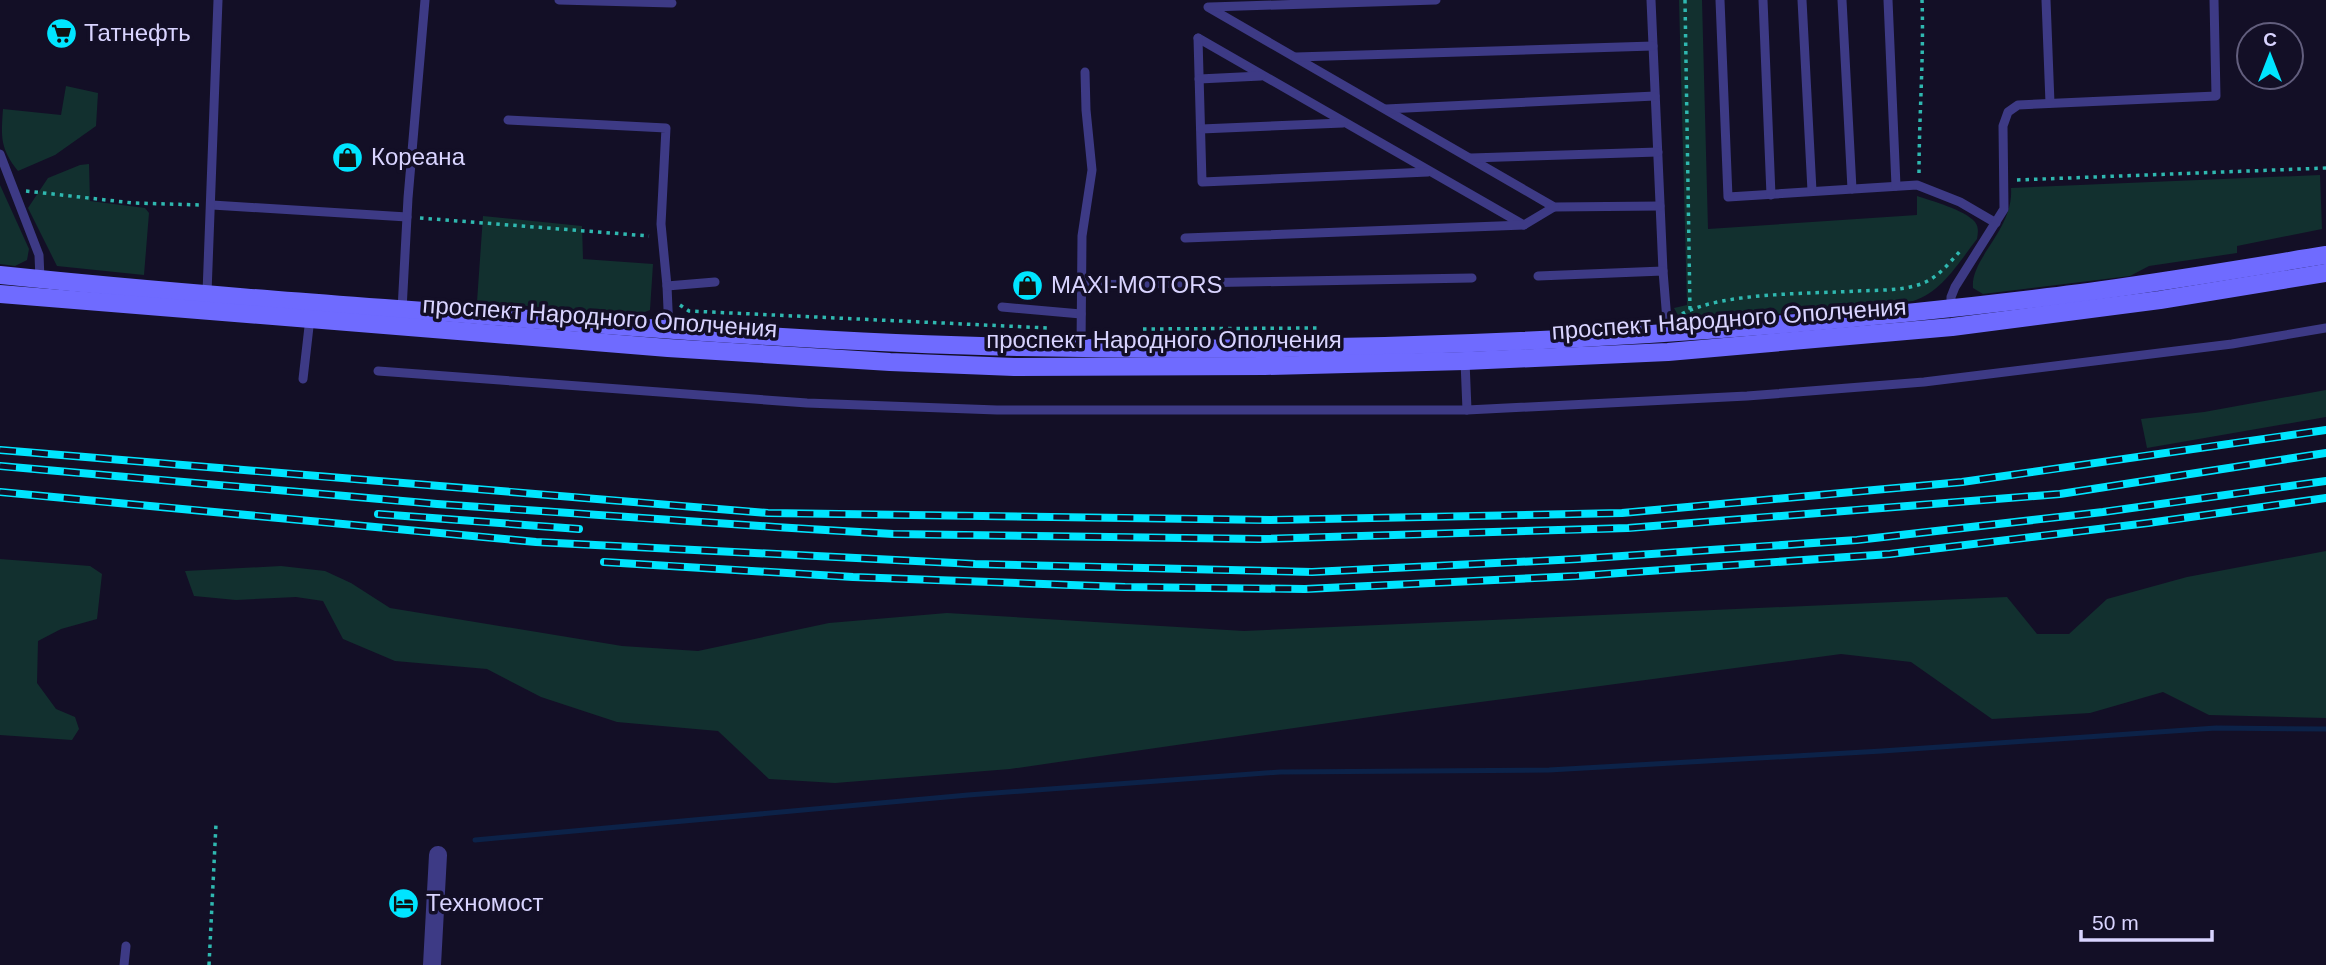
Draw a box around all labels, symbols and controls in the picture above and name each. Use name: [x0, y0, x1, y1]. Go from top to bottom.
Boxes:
supermarket icon: Татнефть: [44, 16, 78, 50]
place label: Татнефть: [84, 19, 191, 46]
north arrow: [2235, 21, 2305, 91]
text: С: [2263, 29, 2277, 50]
shop icon: Кореана: [331, 140, 365, 174]
place label: Кореана: [371, 143, 466, 170]
shop icon: MAXI-MOTORS: [1011, 268, 1045, 302]
place label: MAXI-MOTORS: [1051, 271, 1223, 298]
street label: проспект Народного Ополчения: [422, 291, 778, 342]
street label: проспект Народного Ополчения: [1551, 293, 1907, 344]
street label: проспект Народного Ополчения: [986, 326, 1342, 353]
hotel icon: Техномост: [386, 886, 420, 920]
place label: Техномост: [426, 889, 544, 916]
scale bar: [2081, 898, 2212, 942]
text: 50 m: [2092, 911, 2139, 934]

